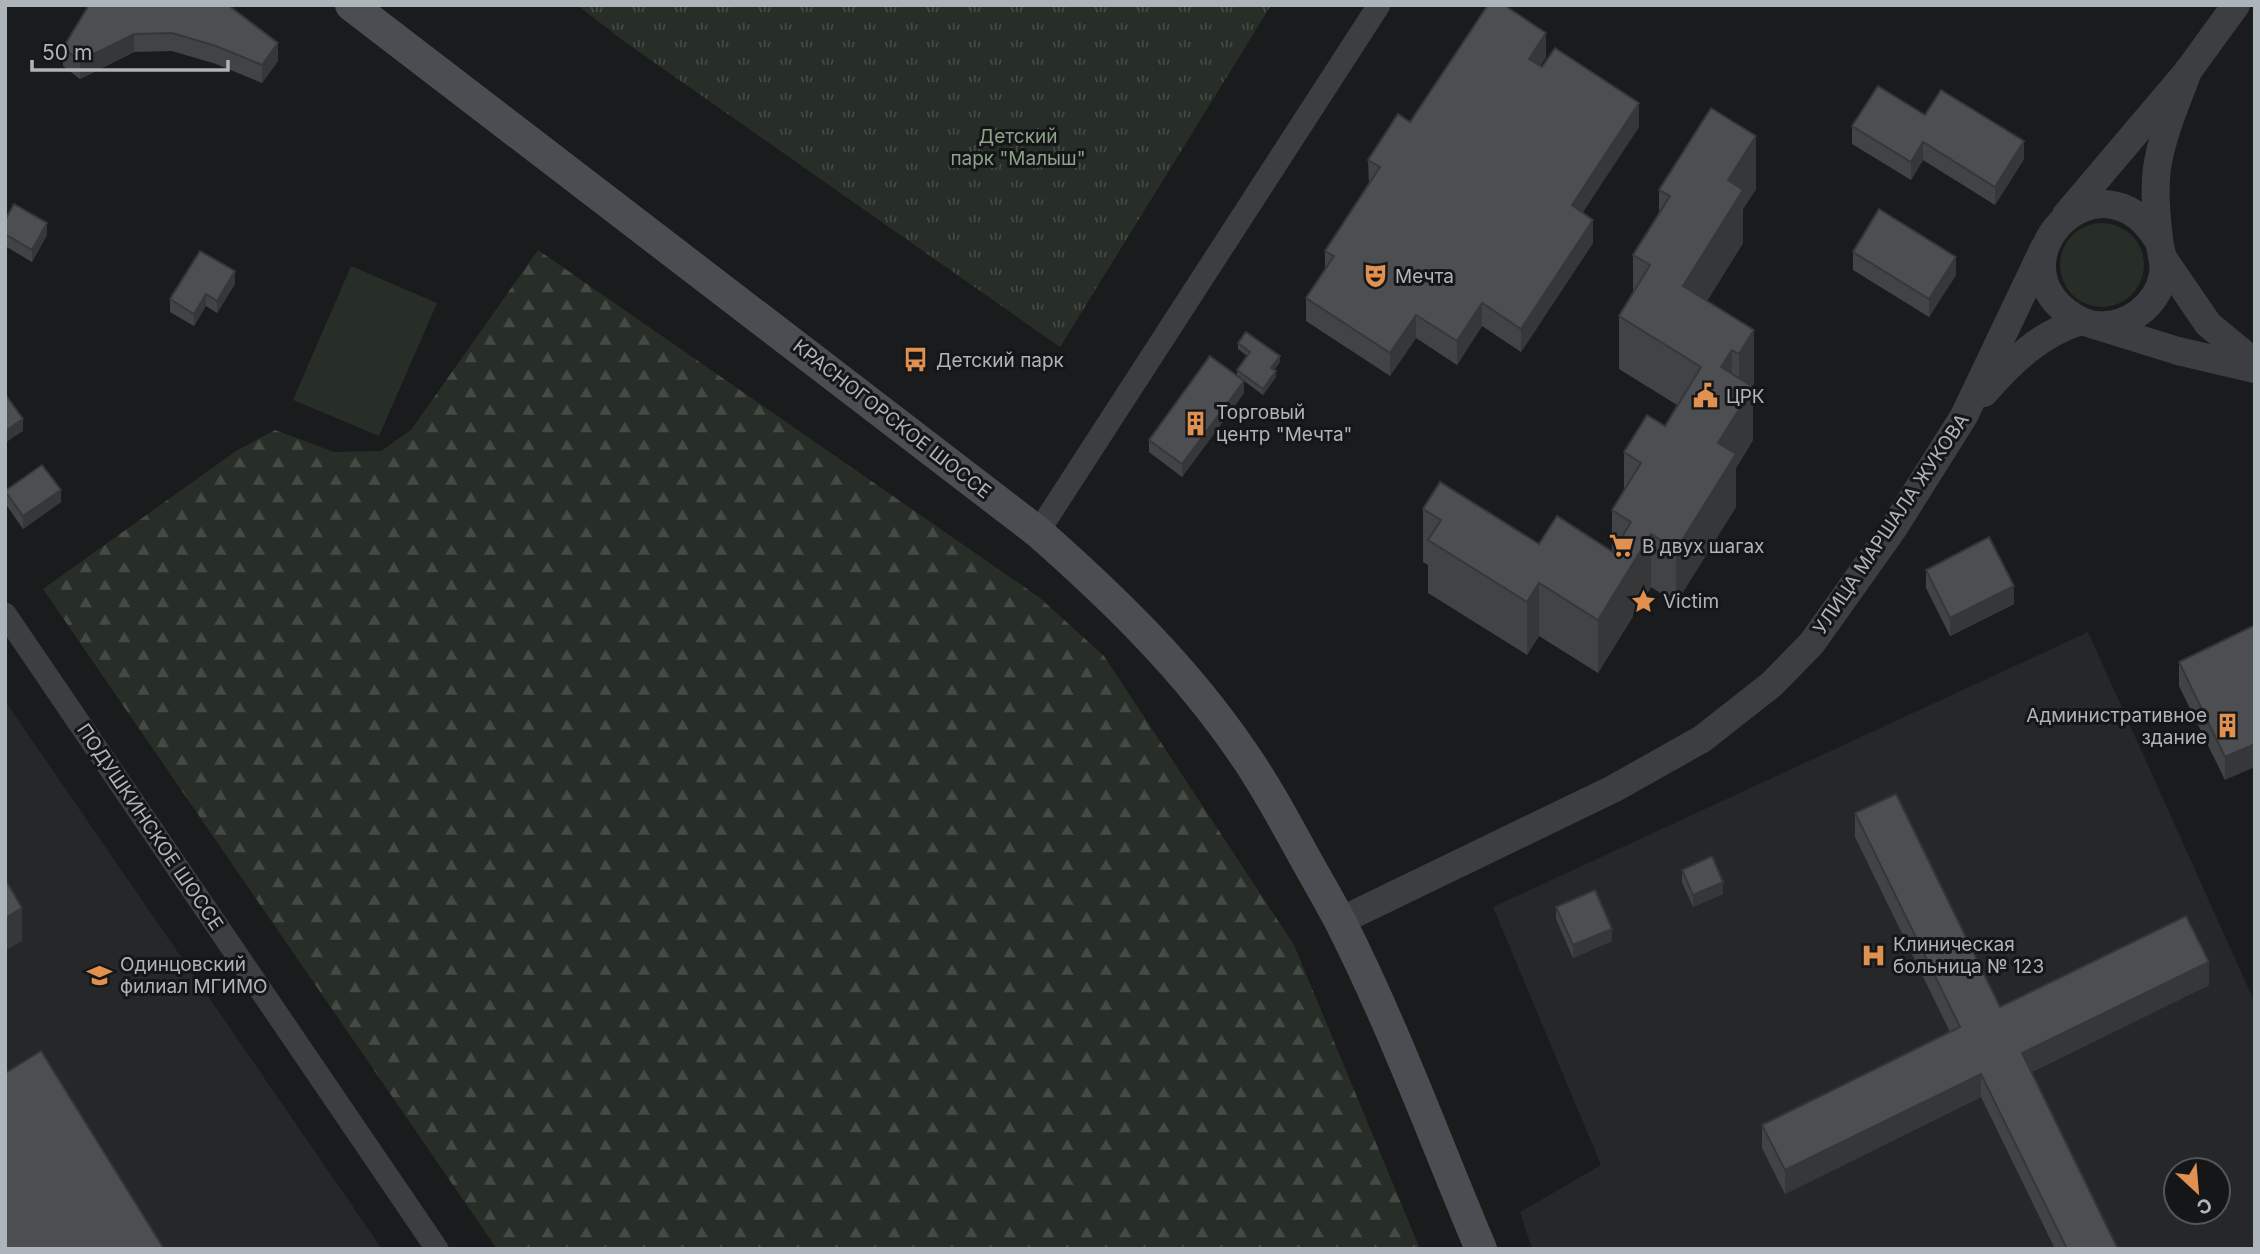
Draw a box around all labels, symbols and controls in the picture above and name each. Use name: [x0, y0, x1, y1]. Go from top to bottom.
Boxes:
scale bar: [32, 28, 228, 72]
text: 50 m: [42, 40, 92, 65]
park label: Детский парк "Малыш": [950, 125, 1086, 170]
theatre icon: Мечта: [1361, 262, 1389, 290]
place label: Мечта: [1395, 265, 1454, 288]
street label: КРАСНОГОРСКОЕ ШОССЕ: [788, 335, 996, 503]
bus stop icon: Детский парк: [902, 346, 930, 374]
place label: Детский парк: [936, 349, 1065, 372]
public building icon: ЦРК: [1692, 382, 1720, 410]
place label: ЦРК: [1726, 385, 1765, 408]
place label: Торговый центр "Мечта": [1216, 401, 1352, 446]
building icon: Торговый центр "Мечта": [1182, 409, 1210, 437]
street label: УЛИЦА МАРШАЛА ЖУКОВА: [1808, 409, 1974, 639]
supermarket icon: В двух шагах: [1608, 532, 1636, 560]
place label: В двух шагах: [1642, 535, 1764, 558]
place icon: Victim: [1629, 587, 1657, 615]
place label: Victim: [1663, 590, 1719, 613]
place label: Административное здание: [2026, 704, 2207, 749]
building icon: Административное здание: [2213, 712, 2241, 740]
street label: ПОДУШКИНСКОЕ ШОССЕ: [72, 719, 228, 935]
place label: Клиническая больница № 123: [1893, 933, 2044, 978]
hospital icon: Клиническая больница № 123: [1859, 941, 1887, 969]
place label: Одинцовский филиал МГИМО: [120, 953, 268, 998]
school or university icon: Одинцовский филиал МГИМО: [86, 961, 114, 989]
north arrow: [2162, 1156, 2232, 1226]
text: С: [2193, 1192, 2216, 1219]

